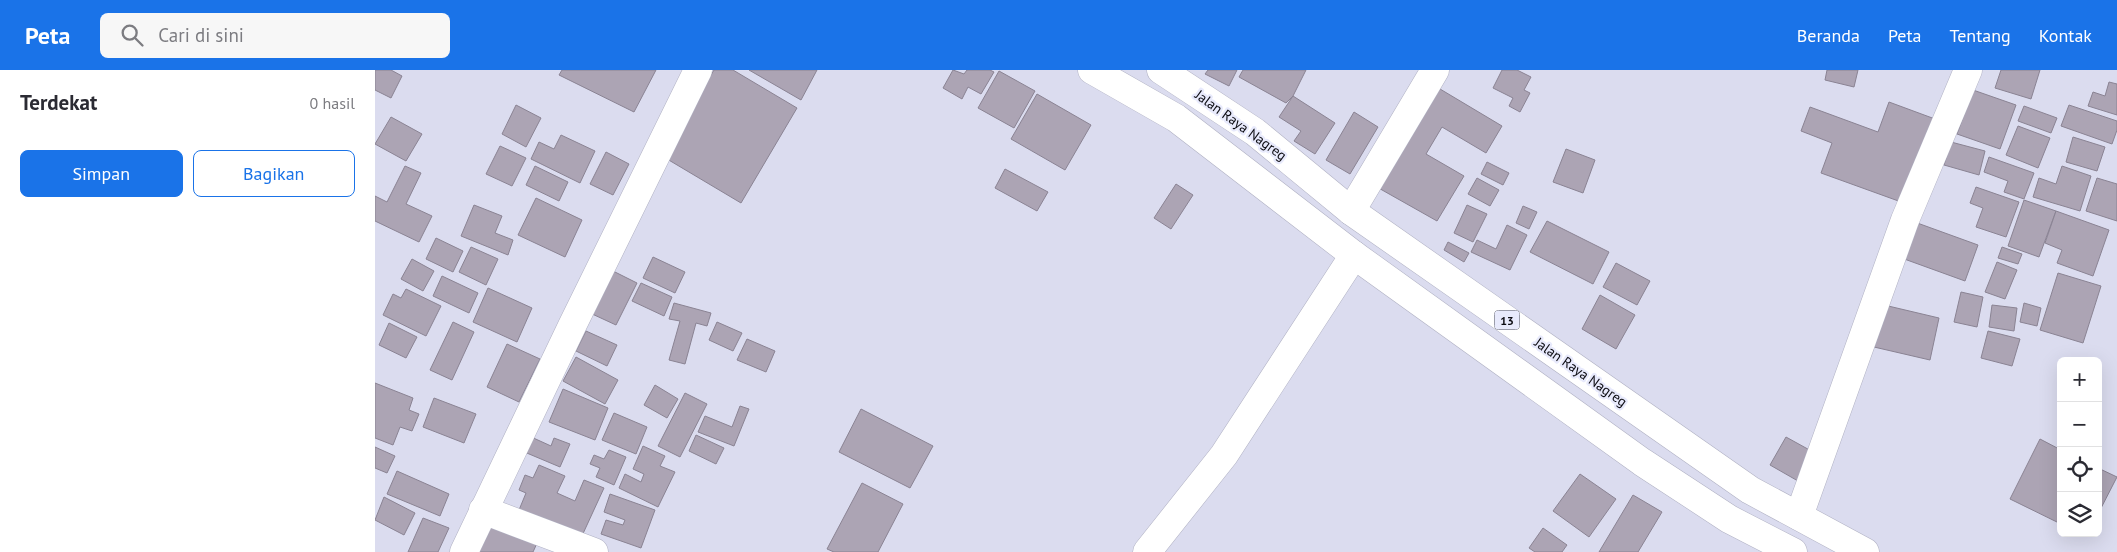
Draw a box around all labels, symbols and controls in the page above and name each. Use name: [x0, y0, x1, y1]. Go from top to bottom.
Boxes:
search box: [100, 13, 450, 58]
text: Peta: [25, 20, 70, 51]
icon: search: [118, 21, 146, 49]
text: Cari di sini: [158, 23, 244, 47]
text: Beranda: [1797, 24, 1860, 47]
text: Peta: [1888, 24, 1922, 47]
text: Tentang: [1950, 24, 2011, 47]
text: Kontak: [2039, 24, 2092, 47]
street label: Jalan Raya Nagreg: [1191, 85, 1290, 164]
text: Terdekat: [20, 89, 97, 116]
text: 0 hasil: [310, 93, 355, 113]
button: Simpan: [20, 150, 183, 197]
button: Bagikan: [193, 150, 355, 197]
road number: 13: [1495, 310, 1519, 330]
street label: Jalan Raya Nagreg: [1530, 333, 1631, 411]
map controls: [2057, 357, 2102, 537]
button: +: [2057, 357, 2102, 402]
button: −: [2057, 402, 2102, 447]
button: locate: [2057, 447, 2102, 492]
button: layers: [2057, 492, 2102, 537]

